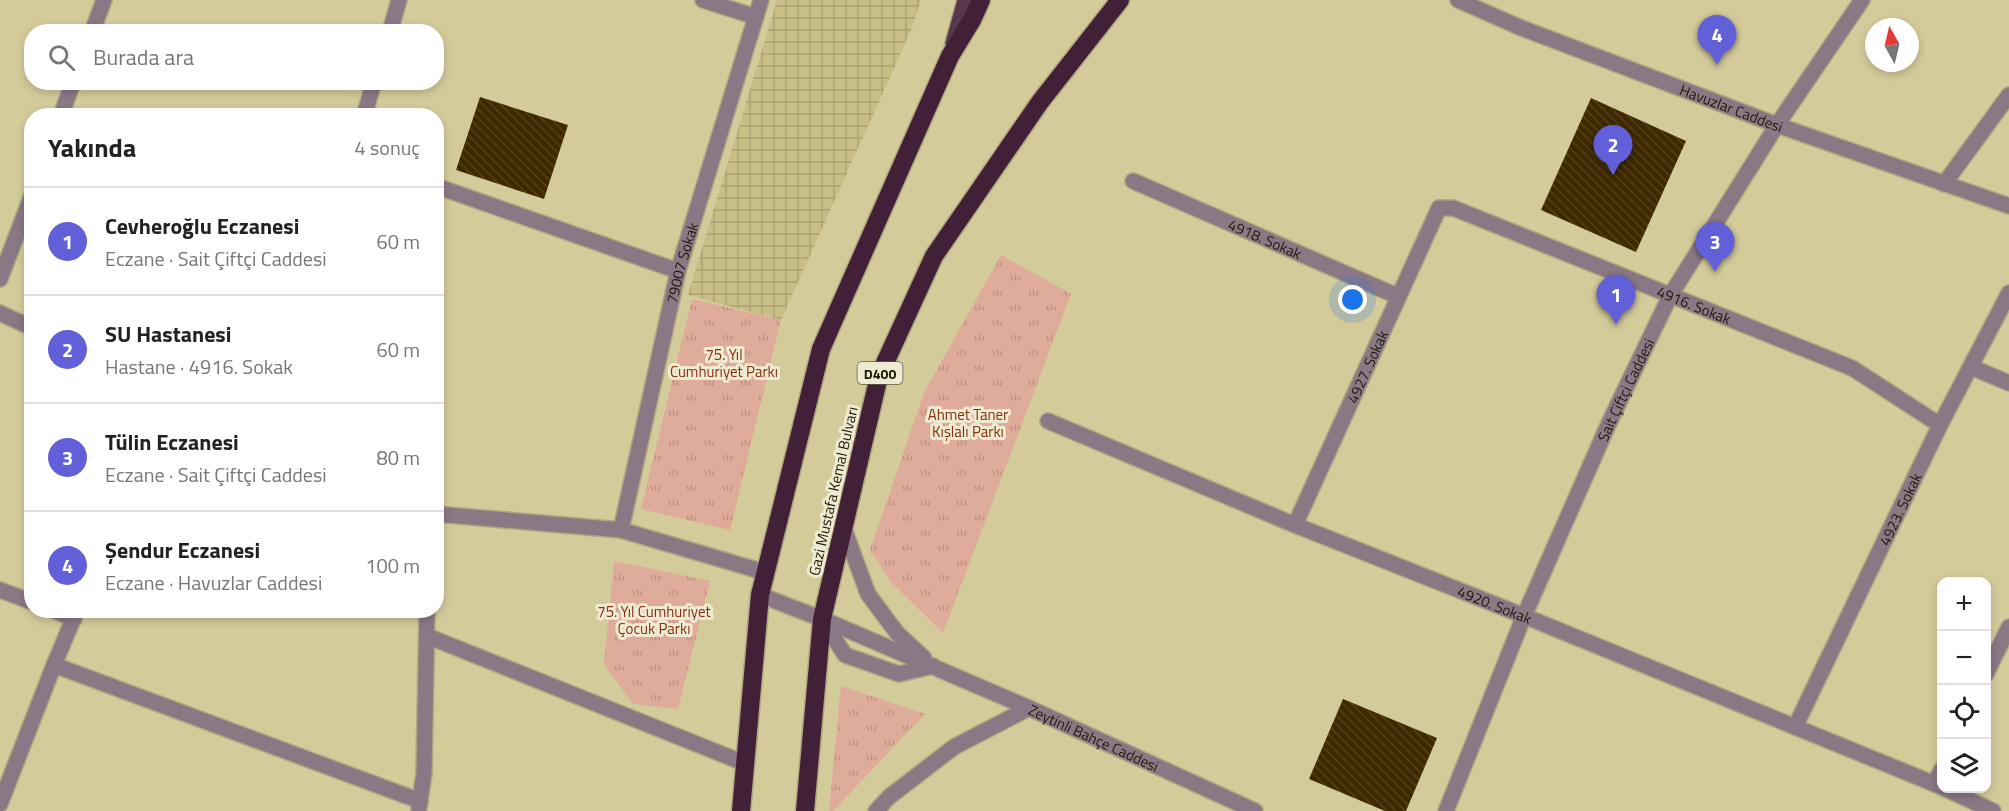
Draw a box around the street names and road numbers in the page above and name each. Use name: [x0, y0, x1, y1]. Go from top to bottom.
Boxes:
street label: Havuzlar Caddesi: [1677, 78, 1786, 138]
street label: 4918. Sokak: [1225, 212, 1305, 265]
street label: 79007 Sokak: [660, 219, 704, 306]
street label: 4916. Sokak: [1654, 279, 1735, 330]
street label: 4927. Sokak: [1340, 326, 1394, 407]
street label: Sait Çiftçi Caddesi: [1591, 334, 1660, 445]
road number: D400: [858, 362, 902, 384]
street label: Gazi Mustafa Kemal Bulvarı: [802, 404, 864, 578]
street label: 4923. Sokak: [1872, 469, 1927, 549]
street label: 4920. Sokak: [1454, 579, 1535, 630]
street label: Zeytinli Bahçe Caddesi: [1025, 698, 1163, 777]

